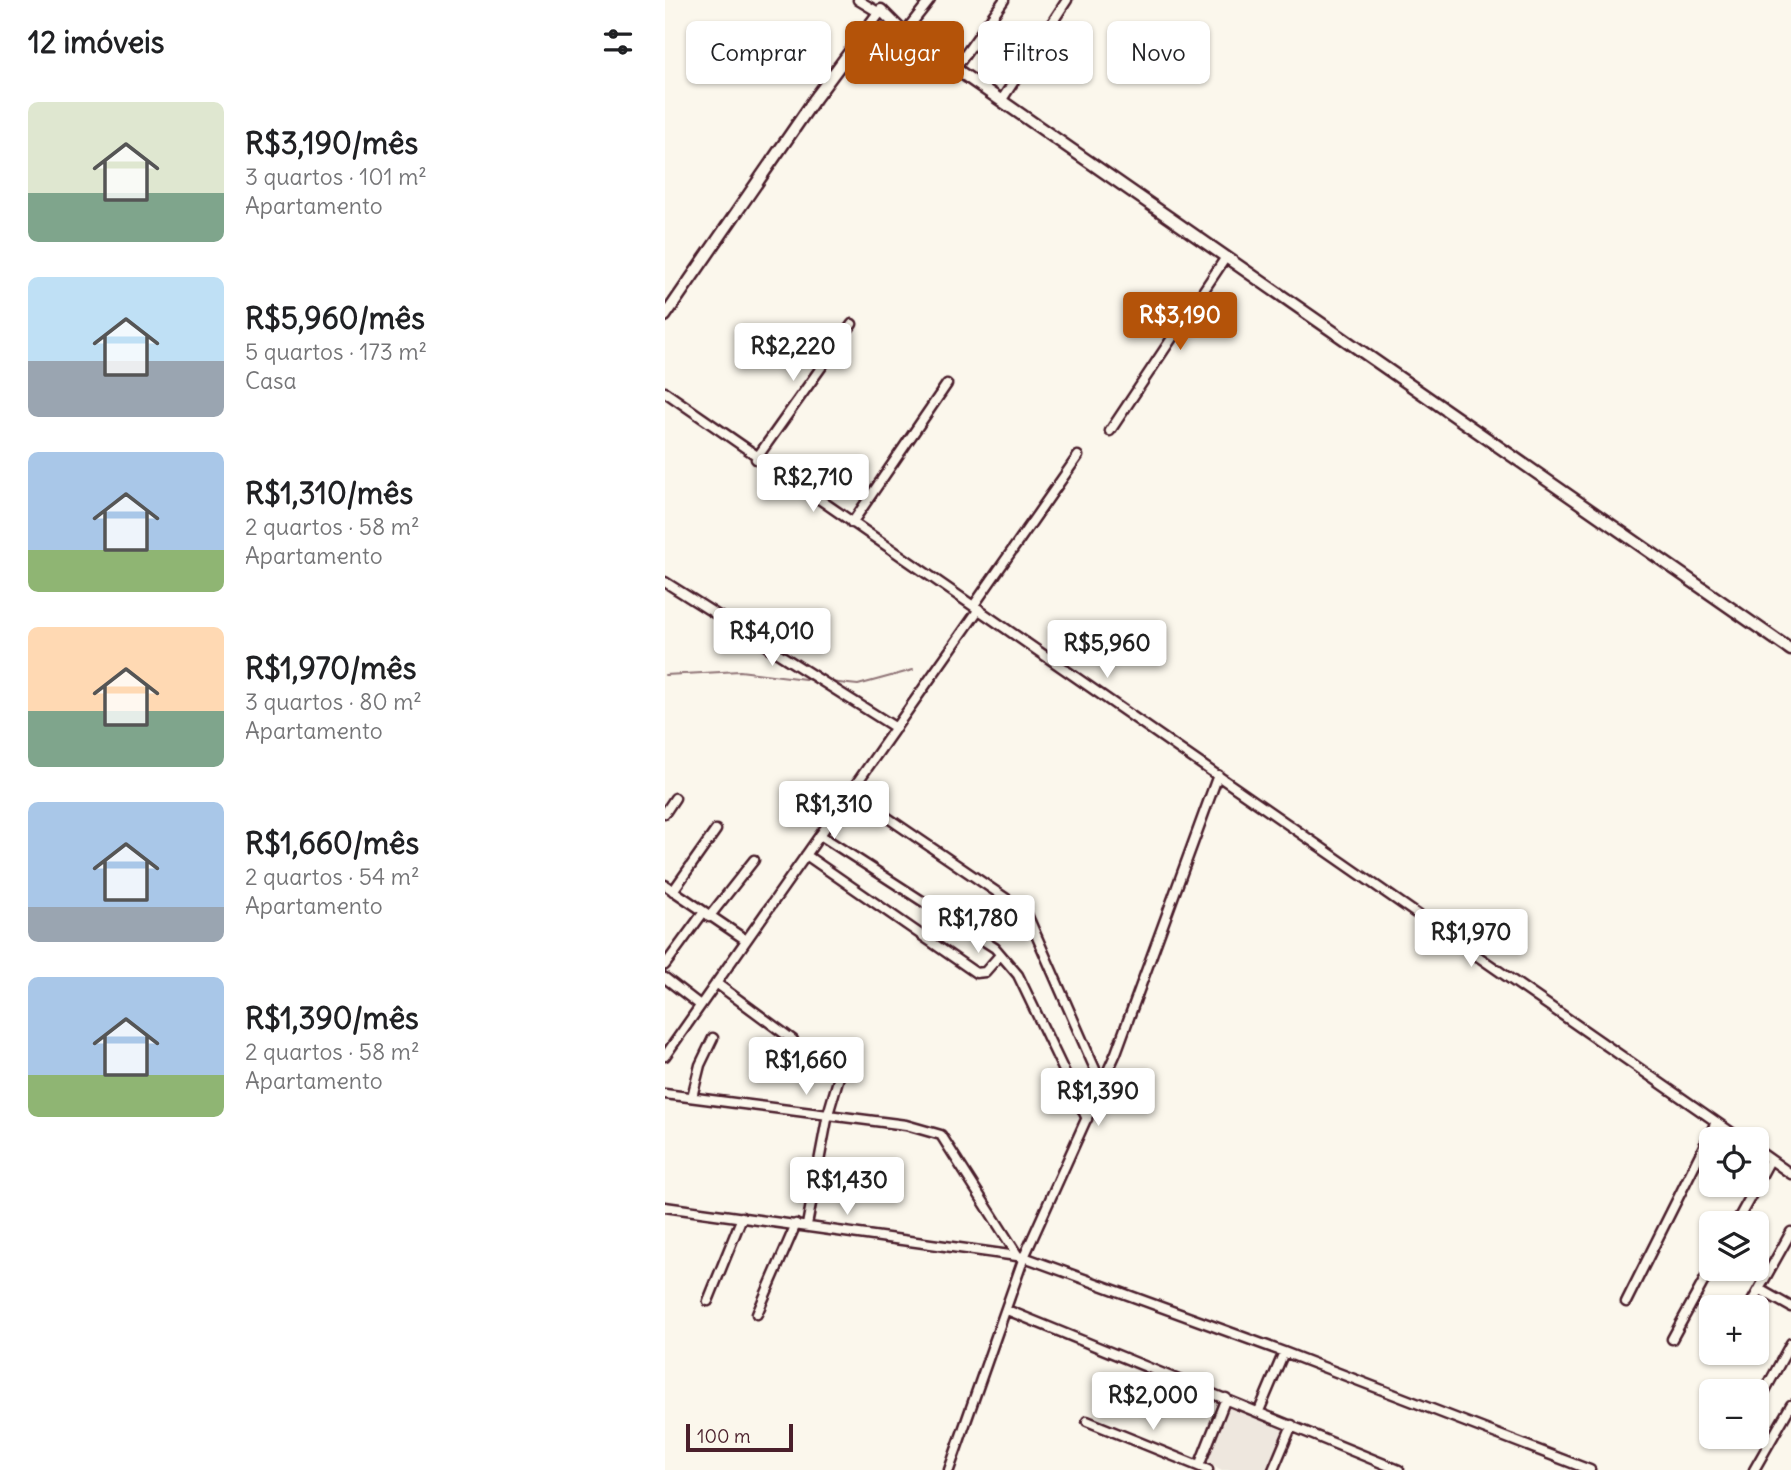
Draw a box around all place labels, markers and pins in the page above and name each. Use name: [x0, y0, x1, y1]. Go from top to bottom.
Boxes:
pin: R$3,190: [1115, 292, 1245, 352]
pin: R$2,220: [728, 324, 858, 383]
pin: R$2,710: [748, 454, 878, 514]
pin: R$4,010: [707, 608, 837, 668]
pin: R$5,960: [1042, 620, 1172, 680]
pin: R$1,310: [769, 782, 899, 841]
pin: R$1,780: [913, 895, 1043, 955]
pin: R$1,970: [1406, 909, 1536, 969]
pin: R$1,660: [741, 1038, 871, 1097]
pin: R$1,390: [1033, 1068, 1163, 1128]
pin: R$1,430: [782, 1158, 912, 1217]
pin: R$2,000: [1088, 1372, 1218, 1432]

